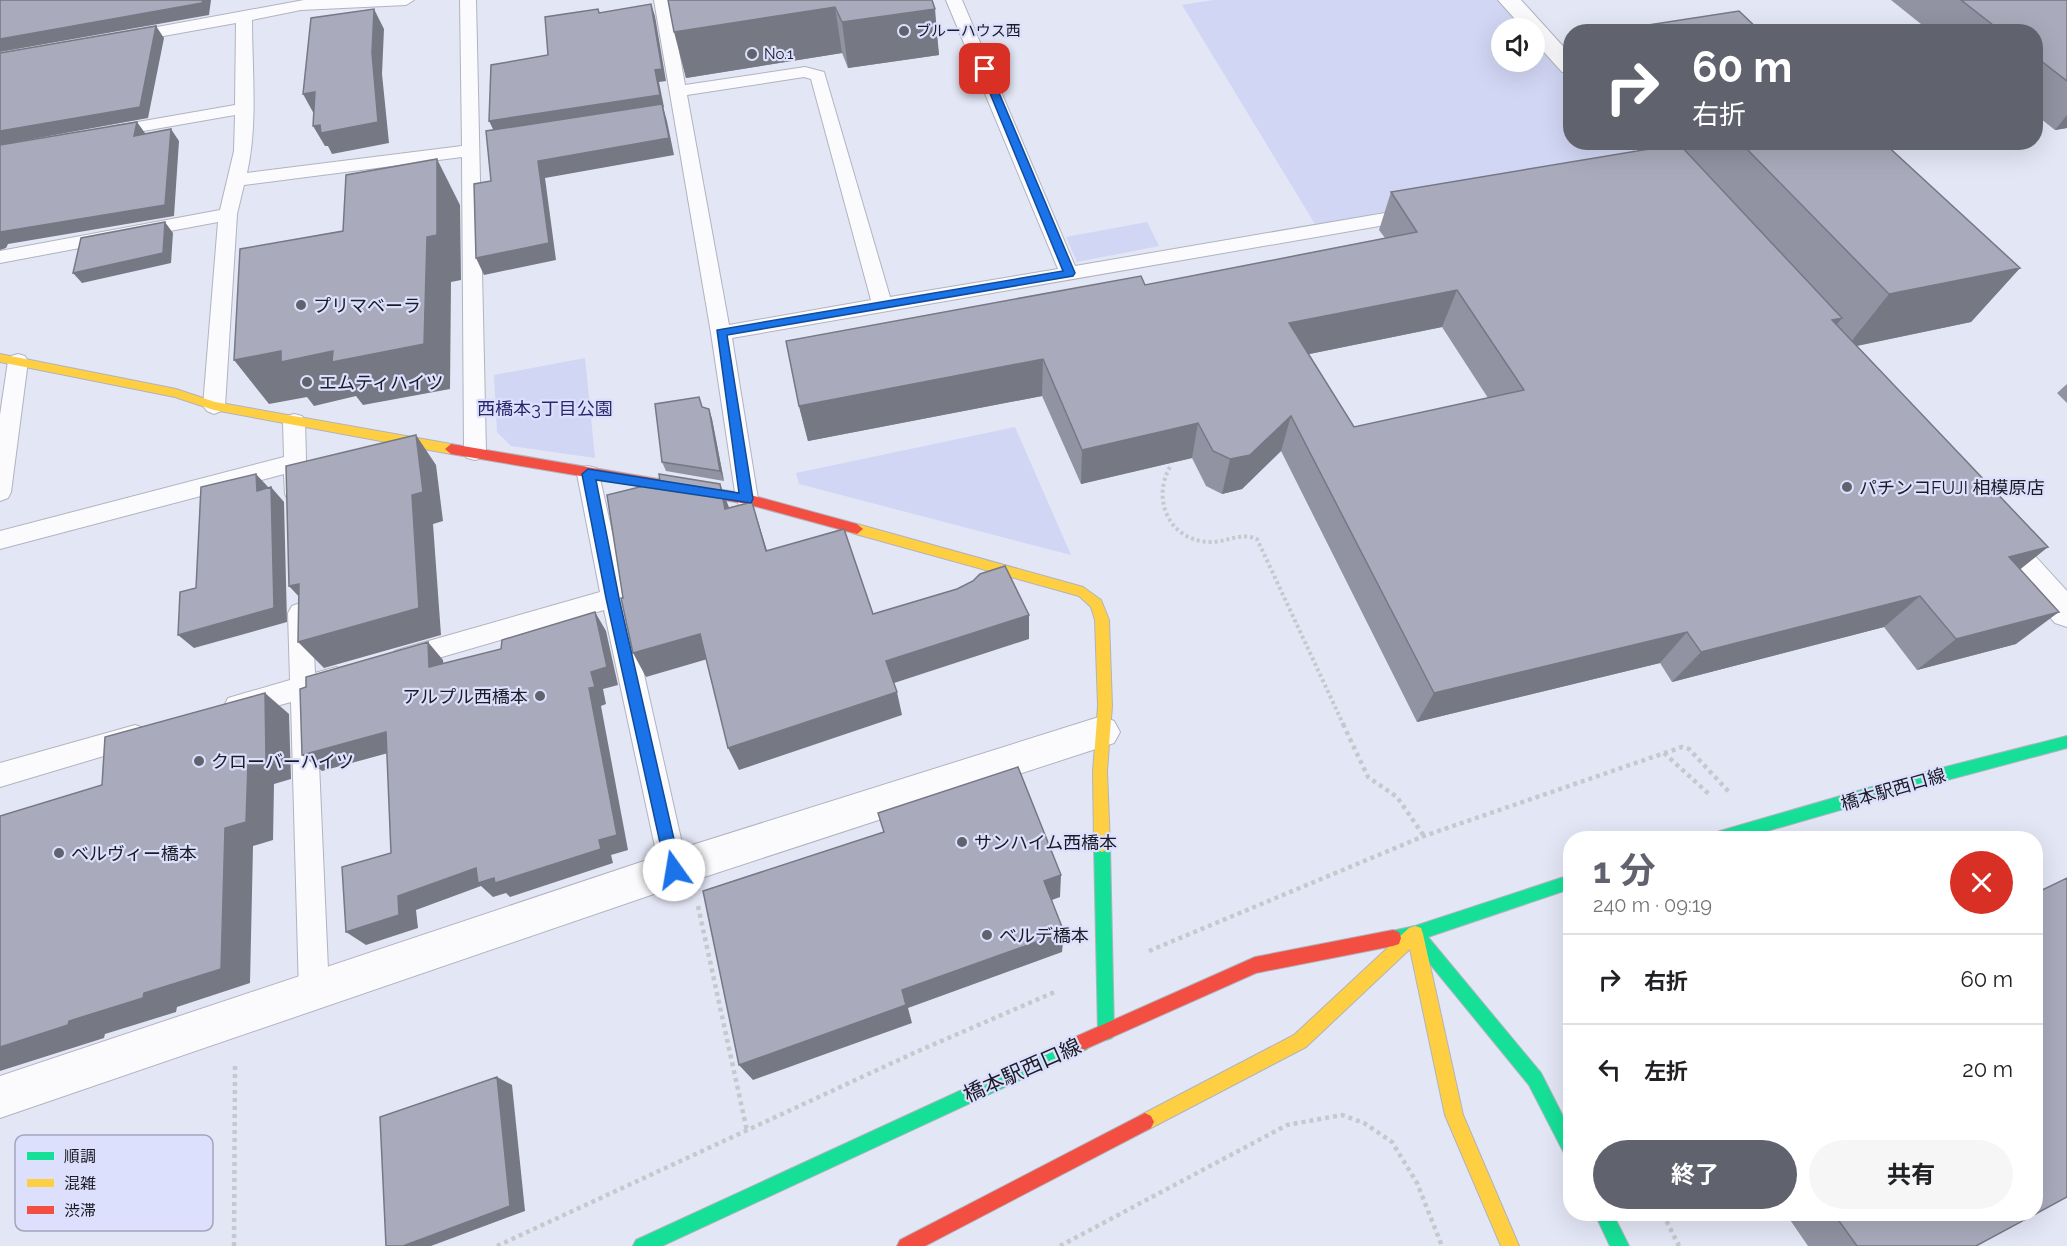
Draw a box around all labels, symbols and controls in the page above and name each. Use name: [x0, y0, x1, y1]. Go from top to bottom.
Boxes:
map controls: [1491, 18, 1545, 72]
button: sound: [1491, 18, 1545, 72]
place label: ブルーハウス西: [916, 22, 1021, 40]
marker: ブルーハウス西: [897, 24, 911, 38]
pin: [959, 43, 1010, 94]
text: 60 m: [1692, 43, 1792, 92]
place label: No.1: [764, 45, 794, 63]
marker: No.1: [745, 47, 759, 61]
icon: right: [1593, 48, 1671, 126]
icon: arrive: [968, 52, 1001, 85]
text: 右折: [1692, 99, 1746, 130]
place label: プリマベーラ: [313, 295, 421, 316]
marker: プリマベーラ: [294, 298, 308, 312]
place label: エムティハイツ: [319, 372, 444, 393]
marker: エムティハイツ: [300, 375, 314, 389]
park label: 西橋本3丁目公園: [477, 398, 613, 419]
place label: パチンコFUJI 相模原店: [1859, 477, 2044, 498]
marker: パチンコFUJI 相模原店: [1840, 480, 1854, 494]
place label: アルプル西橋本: [402, 686, 528, 707]
marker: アルプル西橋本: [533, 689, 547, 703]
place label: クローバーハイツ: [211, 751, 354, 772]
marker: クローバーハイツ: [192, 754, 206, 768]
street label: 橋本駅西口線: [1838, 764, 1948, 814]
place label: サンハイム西橋本: [974, 832, 1117, 853]
marker: サンハイム西橋本: [955, 835, 969, 849]
position arrow: [642, 838, 706, 902]
place label: ベルヴィー橋本: [71, 843, 197, 864]
marker: ベルヴィー橋本: [52, 846, 66, 860]
text: 1 分: [1593, 849, 1655, 891]
button: close: [1950, 851, 2013, 914]
text: 240 m · 09:19: [1593, 893, 1712, 917]
place label: ベルデ橋本: [999, 925, 1089, 946]
marker: ベルデ橋本: [980, 928, 994, 942]
icon: right: [1593, 963, 1626, 996]
text: 60 m: [1960, 966, 2013, 992]
text: 右折: [1644, 968, 1688, 994]
street label: 橋本駅西口線: [959, 1033, 1085, 1107]
icon: left: [1593, 1053, 1626, 1086]
text: 20 m: [1962, 1056, 2013, 1082]
text: 左折: [1644, 1058, 1688, 1084]
legend: [15, 1135, 213, 1231]
button: 終了: [1593, 1140, 1797, 1209]
button: 共有: [1809, 1140, 2013, 1209]
text: 順調: [64, 1147, 96, 1166]
text: 混雑: [64, 1174, 96, 1193]
text: 渋滞: [64, 1201, 96, 1220]

